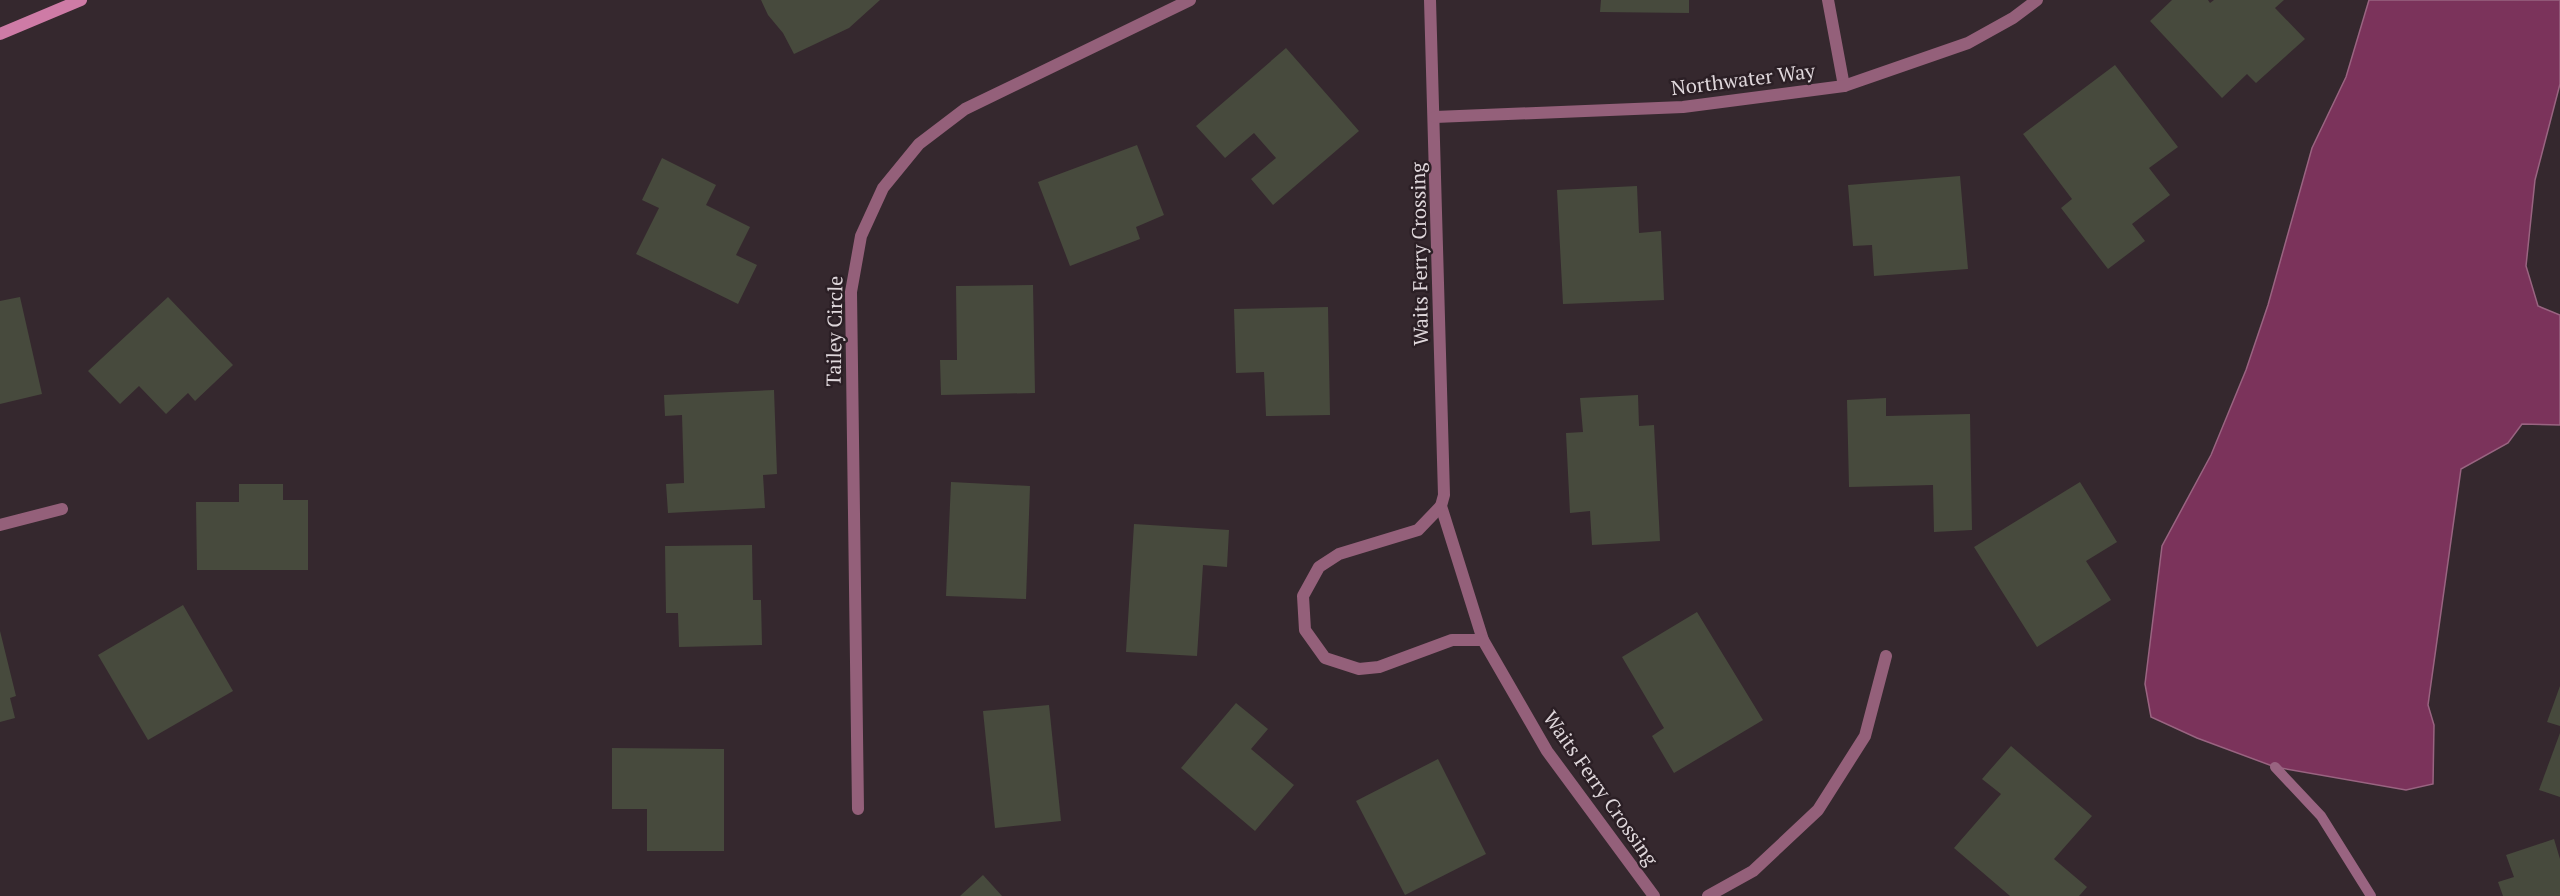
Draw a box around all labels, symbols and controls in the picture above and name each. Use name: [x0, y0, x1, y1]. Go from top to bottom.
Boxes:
street label: Northwater Way: [1669, 57, 1817, 101]
street label: Waits Ferry Crossing: [1404, 162, 1434, 346]
street label: Tailey Circle: [820, 275, 848, 387]
street label: Waits Ferry Crossing: [1537, 705, 1665, 871]

